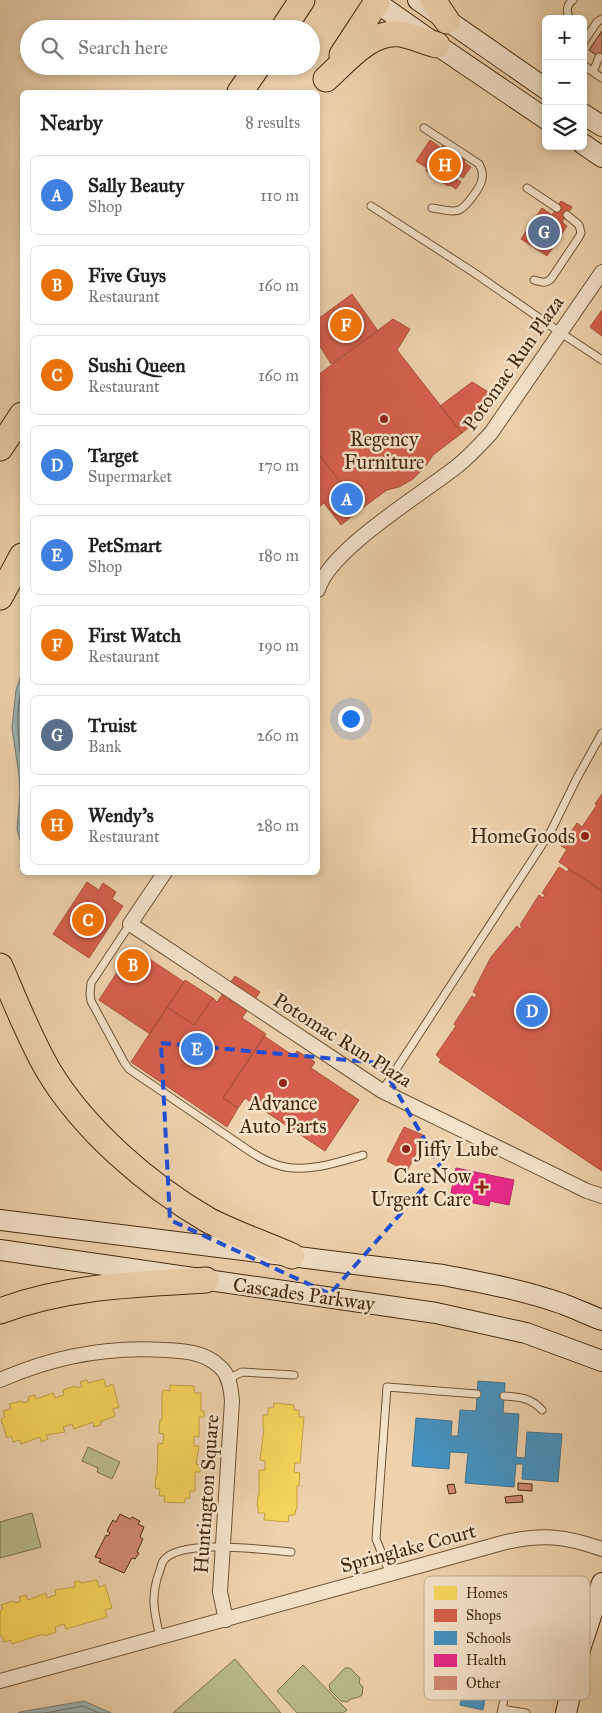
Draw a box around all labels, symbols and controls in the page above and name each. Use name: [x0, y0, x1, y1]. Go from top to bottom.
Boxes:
map controls: [542, 15, 587, 150]
button: +: [542, 15, 587, 60]
search box: [20, 20, 320, 75]
icon: search: [38, 34, 66, 62]
text: Search here: [78, 36, 168, 59]
button: −: [542, 60, 587, 105]
button: layers: [542, 105, 587, 150]
text: Nearby: [40, 110, 103, 136]
text: 8 results: [245, 113, 300, 132]
pin: H: [429, 146, 461, 184]
text: Sally Beauty: [88, 174, 184, 197]
text: A: [52, 186, 62, 205]
text: 110 m: [260, 186, 299, 205]
text: Shop: [88, 197, 122, 216]
pin: G: [528, 213, 560, 251]
text: Five Guys: [88, 264, 166, 287]
text: B: [52, 276, 62, 295]
text: 160 m: [258, 276, 299, 295]
text: Restaurant: [88, 287, 160, 306]
street label: Potomac Run Plaza: [458, 290, 569, 435]
pin: F: [330, 306, 362, 344]
text: Sushi Queen: [88, 354, 186, 377]
text: C: [52, 366, 62, 385]
text: 160 m: [258, 366, 299, 385]
text: Restaurant: [88, 377, 160, 396]
marker: Regency Furniture: [378, 413, 390, 425]
place label: Regency Furniture: [344, 427, 424, 474]
text: Target: [88, 444, 139, 467]
text: D: [51, 456, 63, 475]
text: 170 m: [258, 456, 299, 475]
text: Supermarket: [88, 467, 172, 486]
pin: A: [331, 480, 363, 518]
text: PetSmart: [88, 534, 162, 557]
text: E: [51, 546, 63, 565]
text: 180 m: [258, 546, 299, 565]
text: Shop: [88, 557, 122, 576]
text: First Watch: [88, 624, 181, 647]
text: F: [52, 636, 62, 655]
text: 190 m: [258, 636, 299, 655]
text: Restaurant: [88, 647, 160, 666]
your location: [338, 706, 364, 732]
text: Truist: [88, 714, 137, 737]
text: G: [51, 726, 63, 745]
text: 260 m: [257, 726, 299, 745]
text: Bank: [88, 737, 121, 756]
text: Wendy's: [88, 804, 154, 827]
text: H: [50, 816, 64, 835]
text: 280 m: [256, 816, 299, 835]
place label: HomeGoods: [470, 824, 575, 848]
text: Restaurant: [88, 827, 160, 846]
marker: HomeGoods: [579, 830, 591, 842]
pin: C: [72, 901, 104, 939]
pin: B: [117, 946, 149, 984]
street label: Potomac Run Plaza: [269, 988, 417, 1093]
pin: D: [516, 992, 548, 1030]
pin: E: [181, 1030, 213, 1068]
marker: Advance Auto Parts: [277, 1077, 289, 1089]
place label: Advance Auto Parts: [239, 1091, 326, 1138]
place label: Jiffy Lube: [414, 1137, 499, 1162]
marker: Jiffy Lube: [400, 1143, 412, 1155]
place label: CareNow Urgent Care: [371, 1164, 472, 1212]
marker: CareNow Urgent Care: [475, 1180, 489, 1194]
street label: Cascades Parkway: [232, 1272, 377, 1316]
street label: Huntington Square: [188, 1414, 225, 1574]
street label: Springlake Court: [338, 1518, 479, 1579]
legend: [424, 1576, 590, 1700]
text: Homes: [466, 1585, 508, 1602]
text: Shops: [466, 1607, 501, 1624]
text: Schools: [466, 1630, 511, 1647]
text: Health: [466, 1652, 506, 1669]
text: Other: [466, 1675, 501, 1692]

